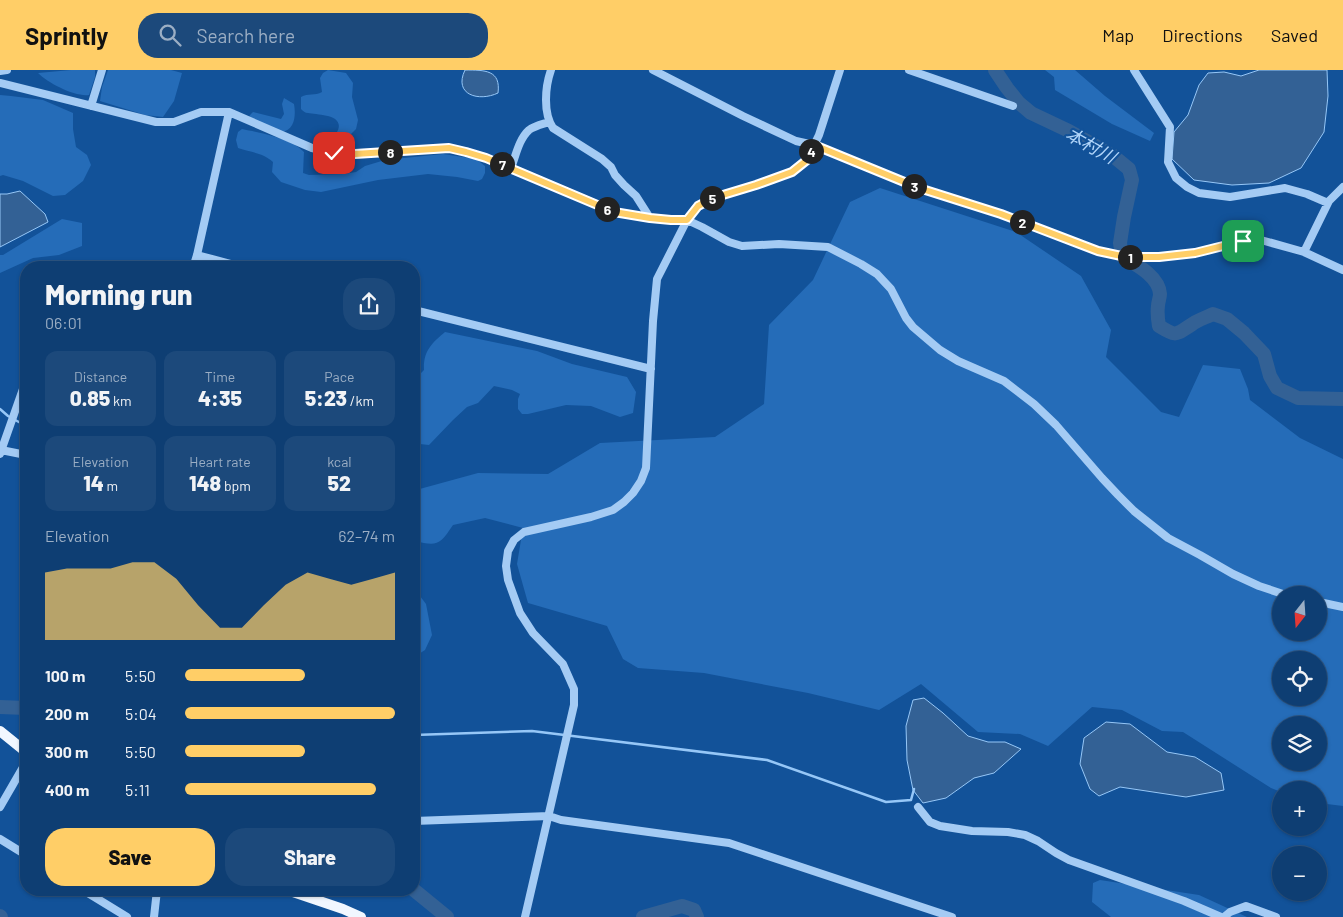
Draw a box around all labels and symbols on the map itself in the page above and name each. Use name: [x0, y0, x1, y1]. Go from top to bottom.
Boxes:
water label: 本村川: [1062, 122, 1122, 169]
pin: [313, 132, 355, 174]
pin: 4: [798, 138, 824, 164]
pin: 8: [378, 140, 402, 164]
pin: 7: [490, 152, 514, 176]
pin: 3: [902, 174, 926, 198]
pin: 5: [700, 186, 724, 210]
pin: 6: [594, 196, 620, 222]
pin: 2: [1010, 210, 1034, 234]
pin: [1222, 220, 1264, 262]
pin: 1: [1118, 244, 1142, 270]
north arrow: [1272, 586, 1328, 641]

